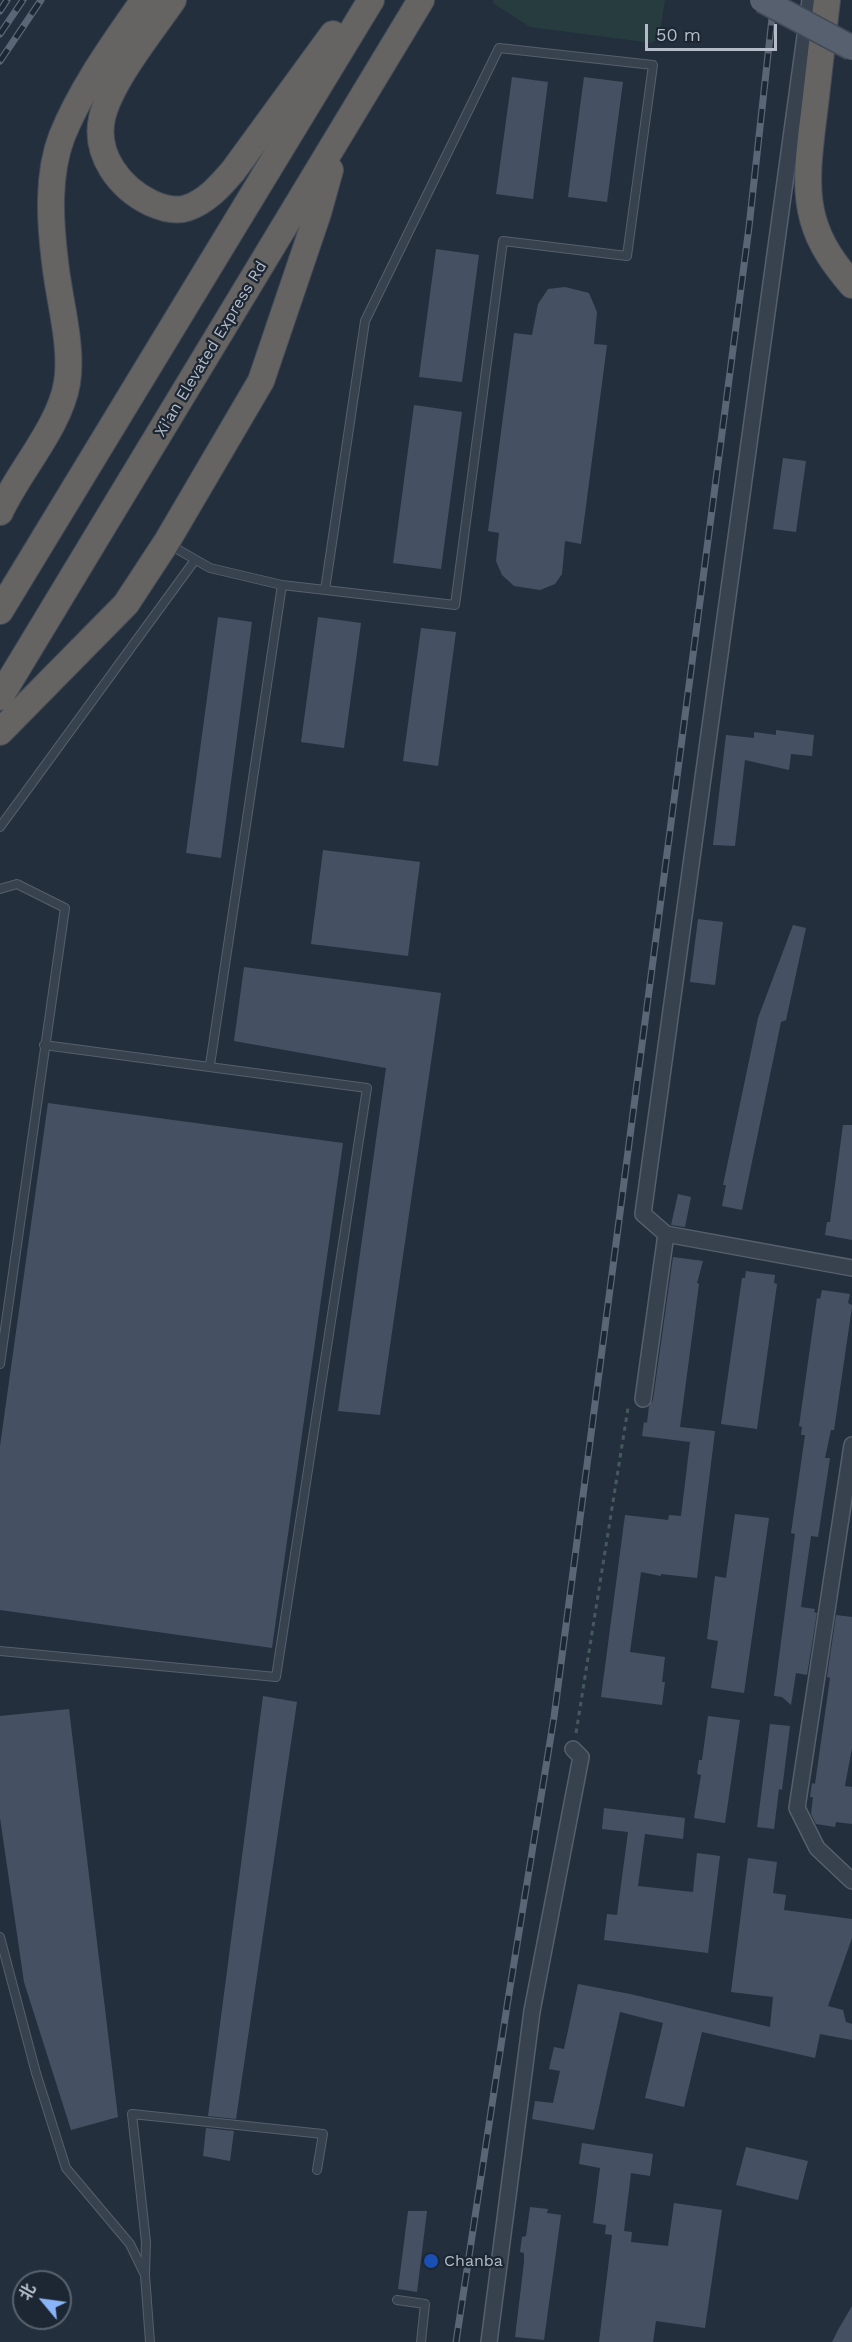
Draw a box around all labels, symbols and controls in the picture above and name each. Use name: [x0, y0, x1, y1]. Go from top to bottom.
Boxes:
scale bar: [648, 12, 780, 50]
text: 50 m: [656, 24, 701, 45]
street label: Xi'an Elevated Express Rd: [151, 258, 271, 440]
place label: Chanba: [444, 2251, 503, 2271]
marker: Chanba: [422, 2252, 440, 2270]
north arrow: [12, 2270, 72, 2330]
text: 北: [15, 2280, 40, 2304]

